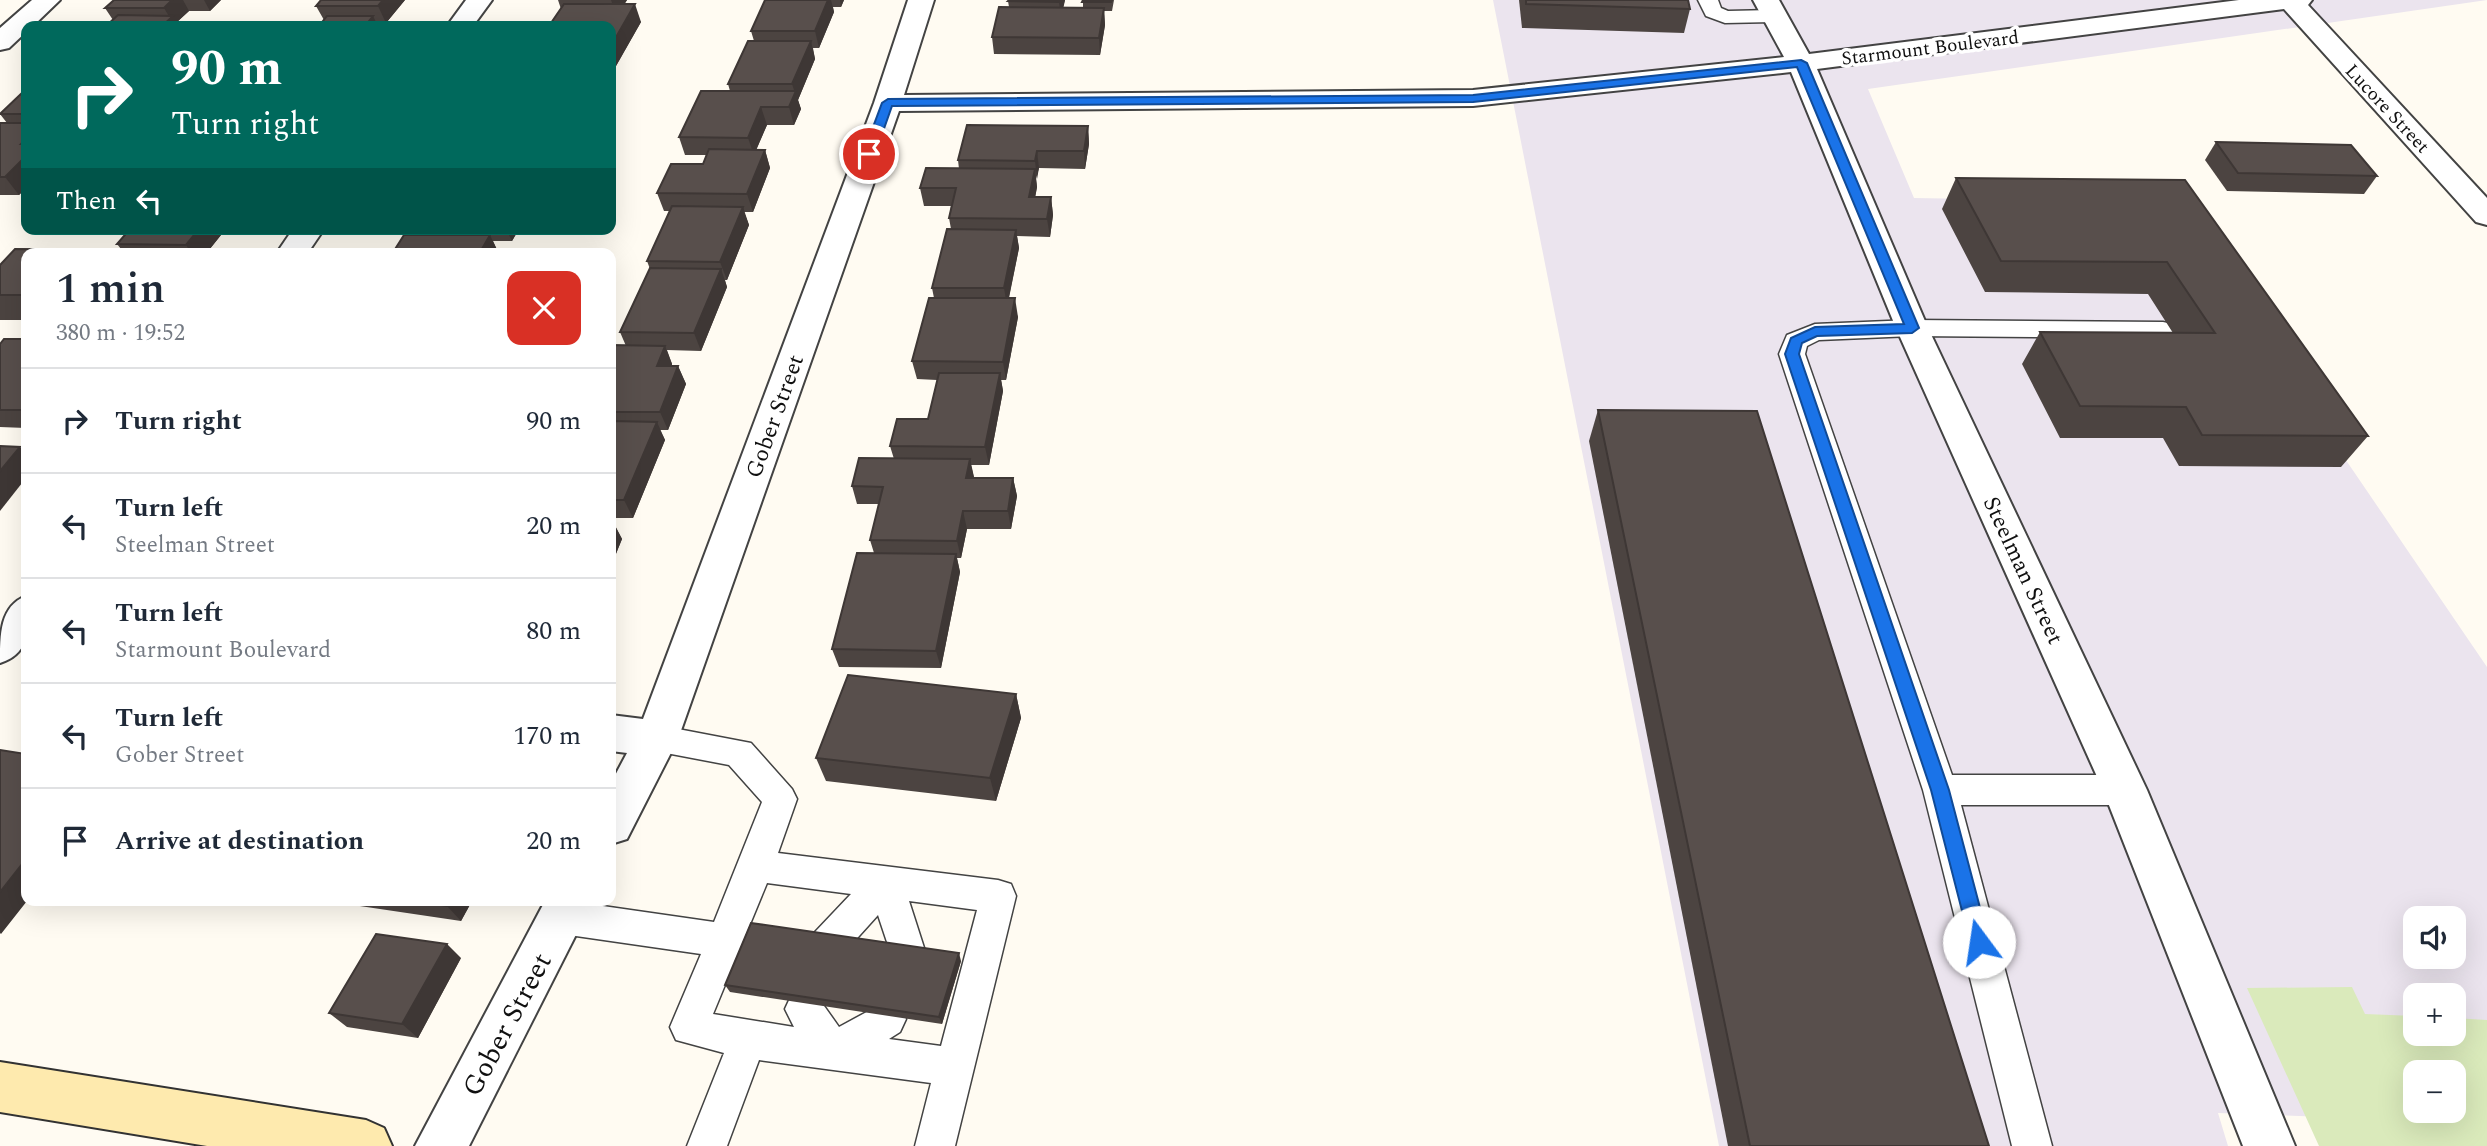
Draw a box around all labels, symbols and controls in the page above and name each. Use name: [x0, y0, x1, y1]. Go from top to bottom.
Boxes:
street label: Starmount Boulevard: [1840, 23, 2021, 74]
text: 90 m: [171, 32, 282, 107]
icon: right: [56, 49, 147, 140]
street label: Lucore Street: [2338, 58, 2436, 161]
text: Turn right: [171, 100, 319, 149]
pin: [839, 124, 899, 184]
icon: arrive: [850, 135, 888, 173]
text: Then: [56, 181, 116, 221]
icon: left: [130, 182, 168, 220]
text: 1 min: [56, 258, 165, 321]
button: close: [507, 271, 581, 345]
text: 380 m · 19:52: [56, 316, 185, 351]
street label: Gober Street: [737, 350, 814, 483]
text: Turn right: [115, 401, 242, 441]
text: 90 m: [526, 401, 581, 441]
icon: right: [56, 402, 94, 440]
text: Turn left: [115, 488, 223, 528]
street label: Steelman Street: [1973, 491, 2072, 651]
text: 20 m: [526, 506, 581, 546]
icon: left: [56, 507, 94, 545]
text: Steelman Street: [115, 528, 275, 563]
text: Turn left: [115, 593, 223, 633]
text: 80 m: [526, 611, 581, 651]
icon: left: [56, 612, 94, 650]
text: Starmount Boulevard: [115, 633, 331, 668]
text: Turn left: [115, 698, 223, 738]
text: 170 m: [513, 716, 581, 756]
icon: left: [56, 717, 94, 755]
text: Gober Street: [115, 738, 244, 773]
text: Arrive at destination: [115, 821, 364, 861]
text: 20 m: [526, 821, 581, 861]
icon: arrive: [56, 822, 94, 860]
position arrow: [1942, 905, 2016, 979]
map controls: [2403, 906, 2466, 1123]
button: sound: [2403, 906, 2466, 969]
street label: Gober Street: [451, 945, 563, 1104]
button: +: [2403, 983, 2466, 1046]
button: −: [2403, 1060, 2466, 1123]

